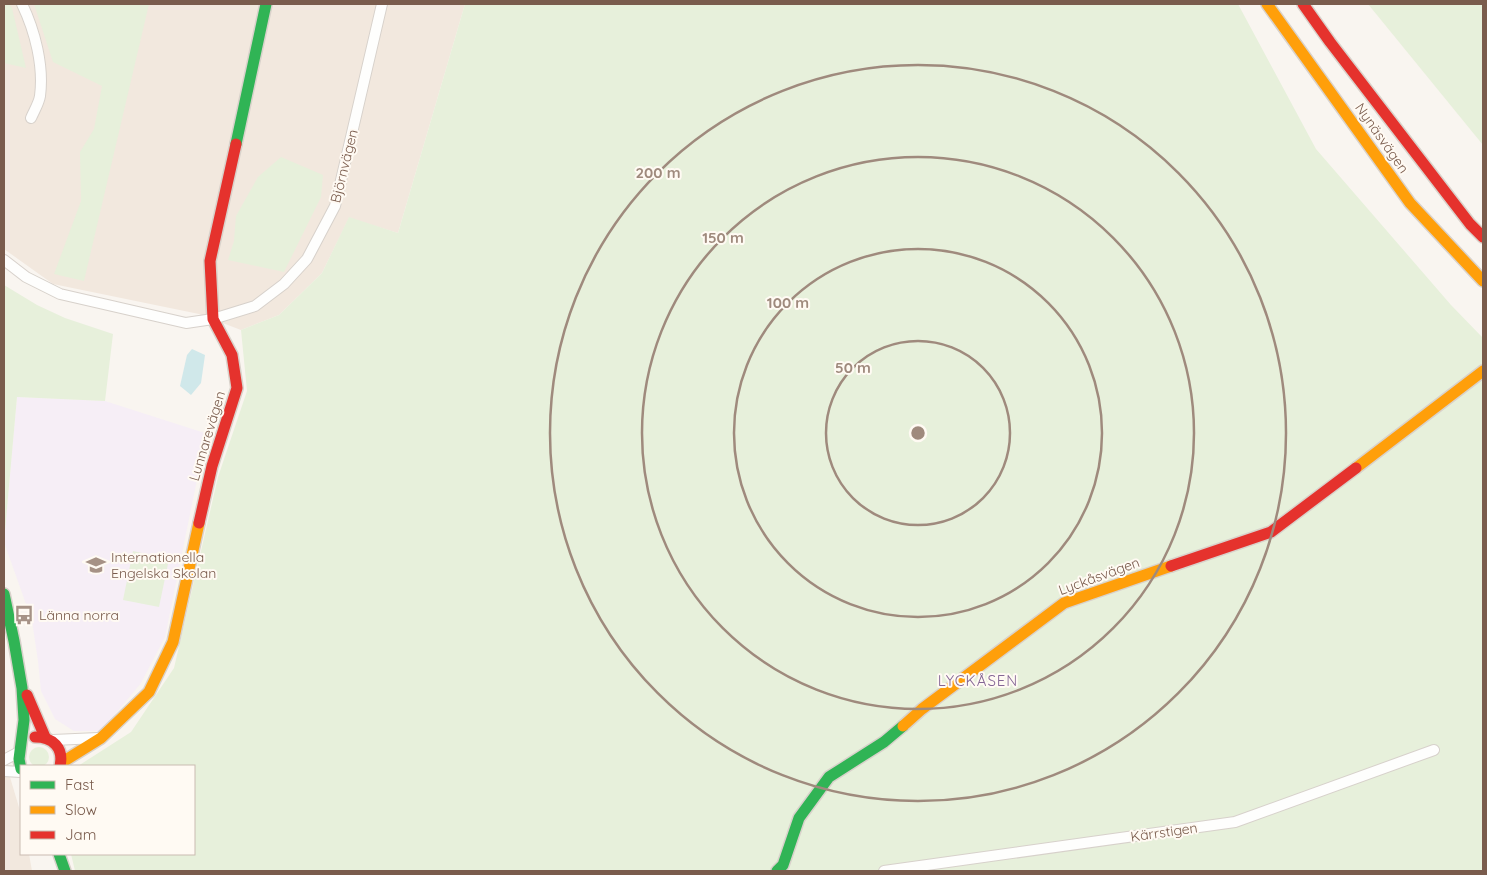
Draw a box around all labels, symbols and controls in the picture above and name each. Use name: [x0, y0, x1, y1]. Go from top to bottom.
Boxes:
street label: Nynäsvägen: [1351, 99, 1413, 177]
street label: Björnvägen: [326, 127, 362, 205]
text: 200 m: [636, 163, 681, 182]
text: 150 m: [702, 228, 744, 247]
text: 100 m: [767, 293, 809, 312]
text: 50 m: [835, 358, 871, 377]
street label: Lunnarevägen: [185, 389, 229, 483]
centre of rings: [909, 424, 927, 442]
place label: Internationella Engelska Skolan: [111, 548, 216, 582]
street label: Lyckåsvägen: [1056, 553, 1142, 599]
school or university icon: Internationella Engelska Skolan: [85, 554, 107, 576]
bus stop icon: Länna norra: [13, 604, 35, 626]
place label: Länna norra: [39, 606, 119, 624]
district label: LYCKÅSEN: [938, 671, 1018, 690]
legend: [20, 765, 195, 855]
text: Fast: [65, 775, 94, 794]
text: Slow: [65, 800, 97, 819]
street label: Kärrstigen: [1129, 818, 1199, 846]
text: Jam: [65, 825, 96, 844]

